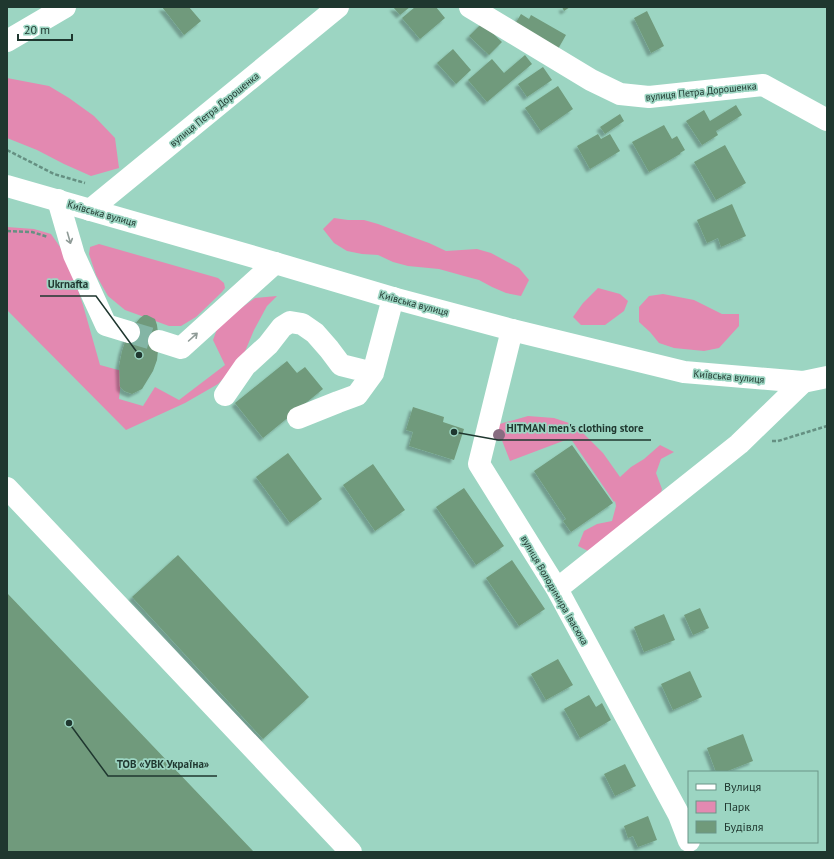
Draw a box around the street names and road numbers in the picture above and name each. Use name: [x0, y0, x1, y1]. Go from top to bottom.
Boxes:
street label: вулиця Петра Дорошенка: [167, 69, 262, 150]
street label: вулиця Петра Дорошенка: [645, 79, 757, 104]
street label: Київська вулиця: [66, 197, 138, 230]
street label: Київська вулиця: [378, 288, 450, 319]
street label: Київська вулиця: [693, 367, 765, 386]
street label: вулиця Володимира Івасюка: [518, 533, 591, 647]

